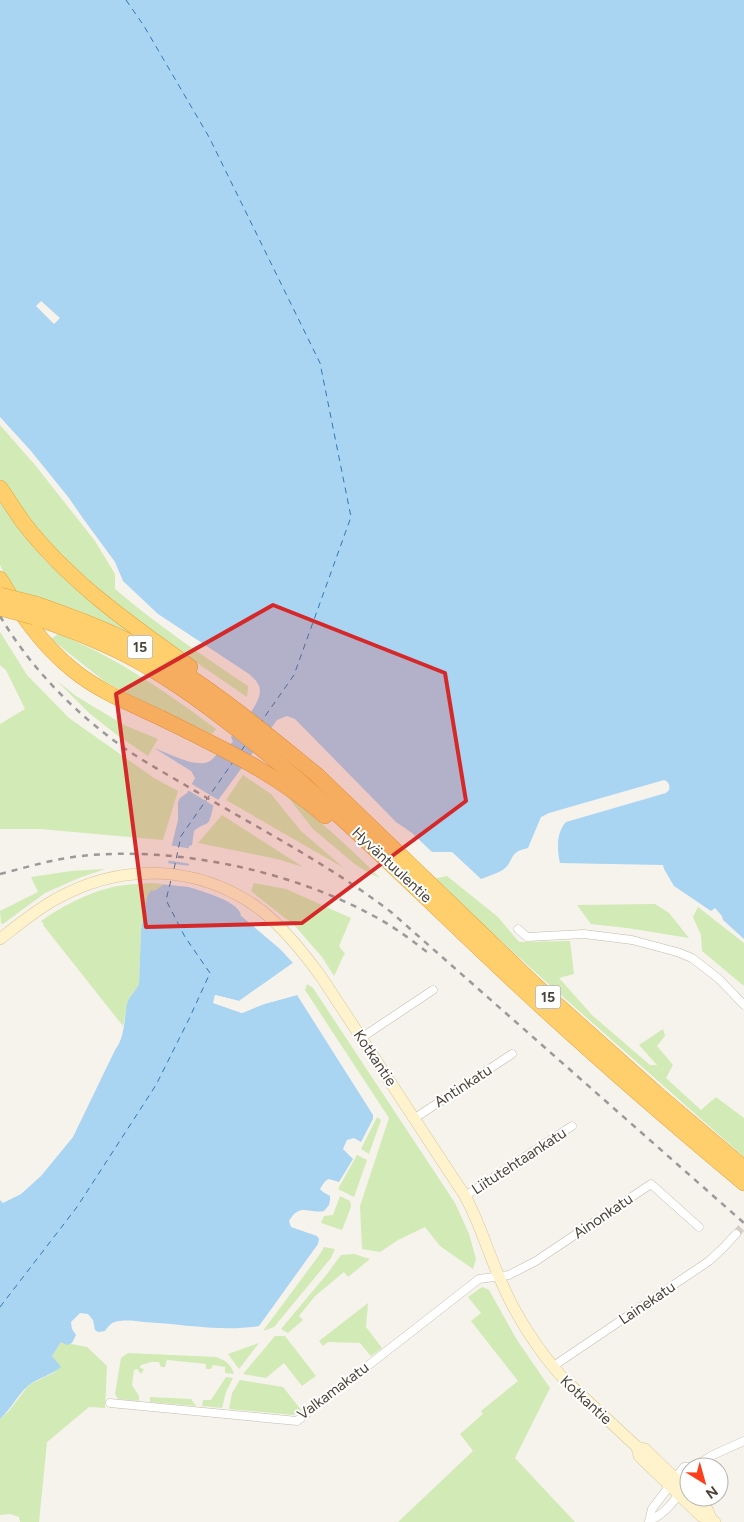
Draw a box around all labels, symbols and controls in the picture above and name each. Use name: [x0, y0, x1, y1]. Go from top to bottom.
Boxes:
road number: 15: [128, 636, 152, 659]
street label: Hyväntuulentie: [348, 823, 436, 907]
road number: 15: [536, 986, 560, 1009]
street label: Kotkantie: [350, 1026, 400, 1090]
street label: Antinkatu: [431, 1061, 495, 1111]
street label: Liitutehtaankatu: [468, 1124, 570, 1198]
street label: Ainonkatu: [570, 1190, 636, 1242]
street label: Lainekatu: [615, 1278, 679, 1328]
street label: Valkamakatu: [294, 1358, 372, 1424]
street label: Kotkantie: [557, 1372, 615, 1428]
north arrow: [679, 1457, 729, 1507]
text: N: [702, 1482, 721, 1502]

